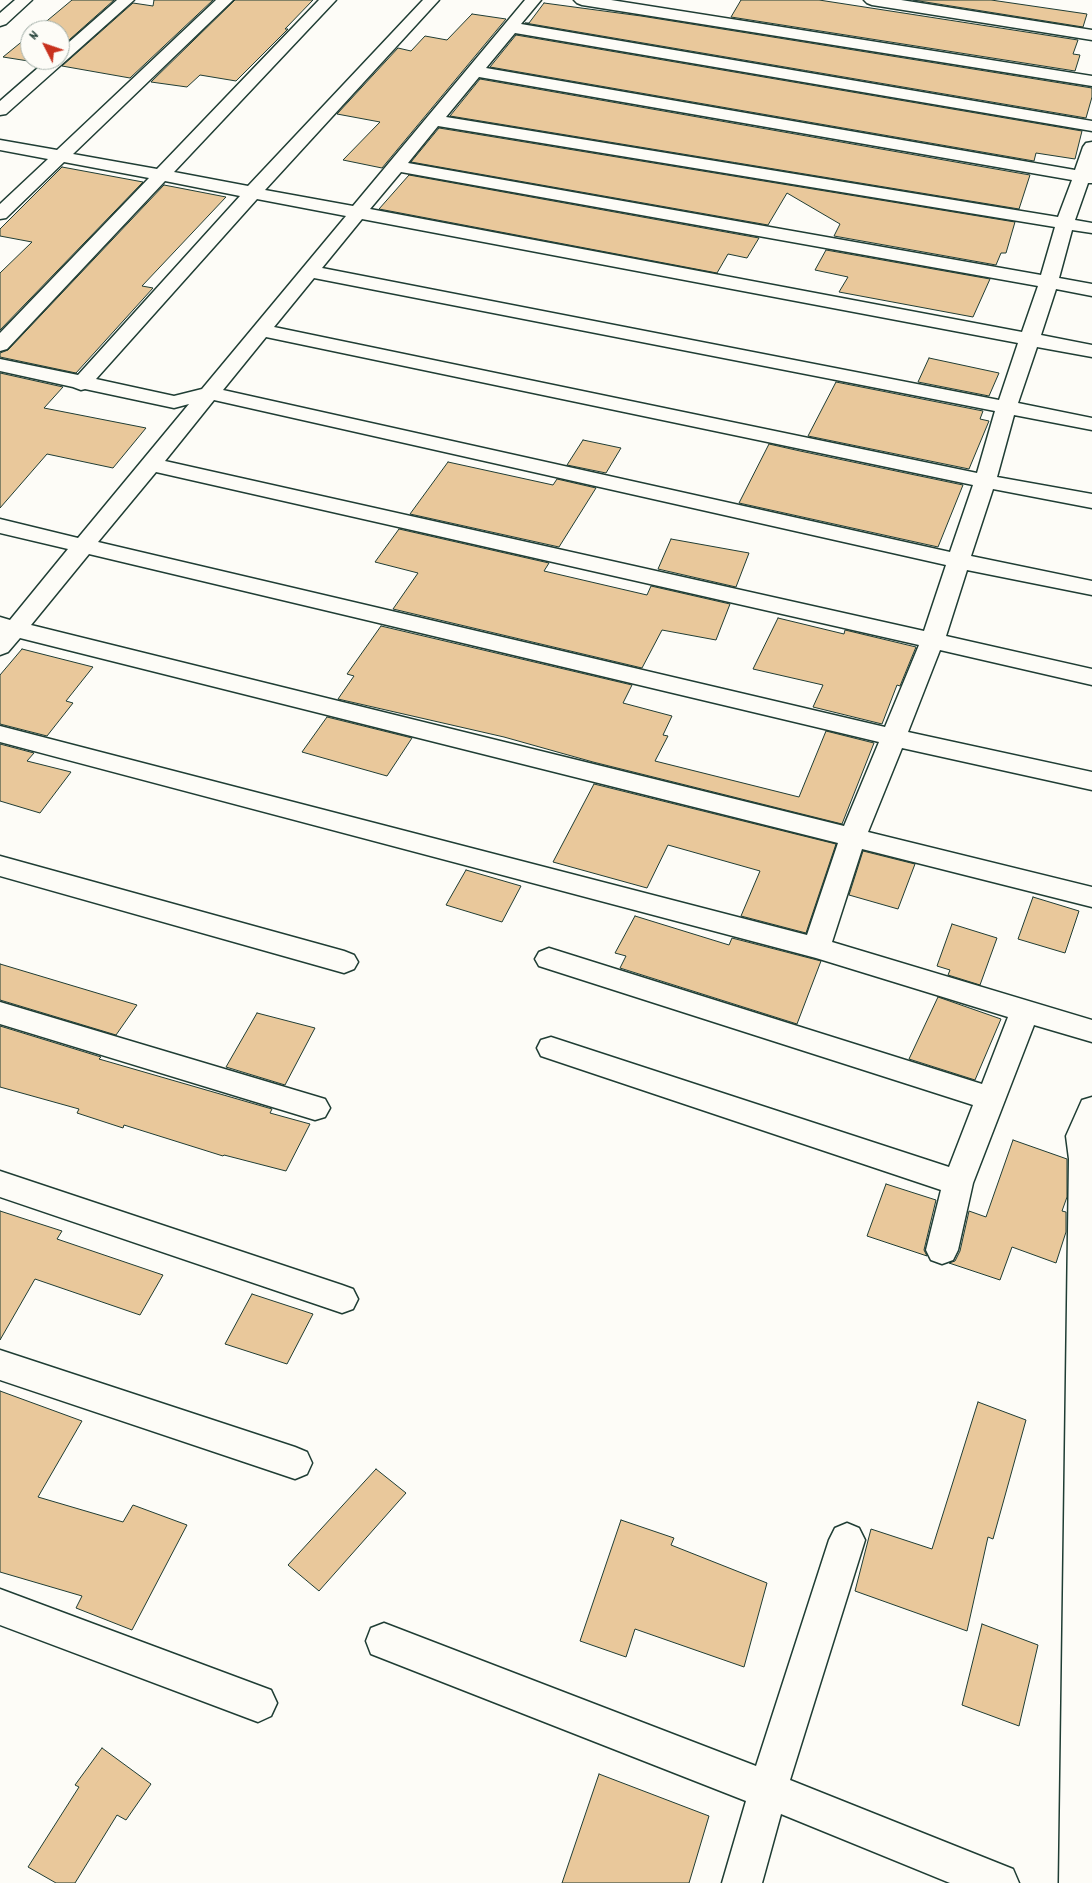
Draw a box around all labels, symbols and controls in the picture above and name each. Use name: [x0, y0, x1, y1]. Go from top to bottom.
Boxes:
north arrow: [20, 20, 70, 70]
text: N: [25, 27, 44, 45]

